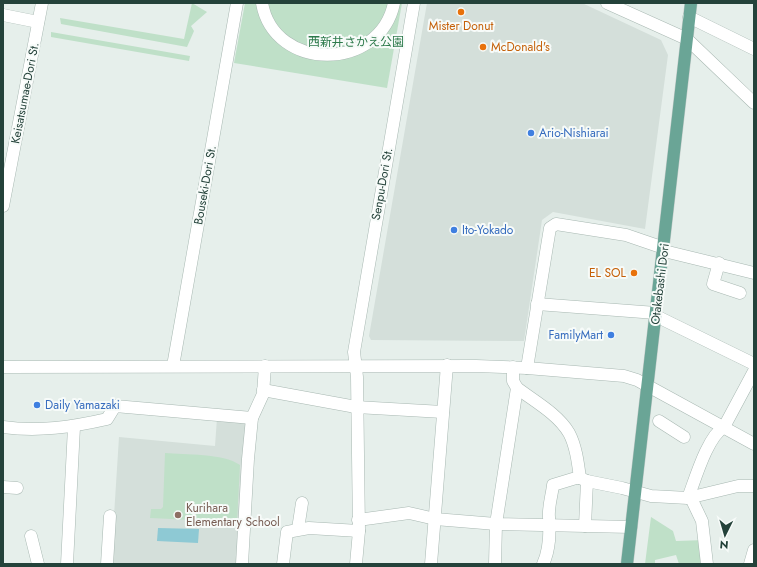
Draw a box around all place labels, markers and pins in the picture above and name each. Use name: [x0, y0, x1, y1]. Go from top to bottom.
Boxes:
marker: Mister Donut: [456, 7, 466, 17]
place label: Mister Donut: [429, 17, 493, 35]
place label: McDonald's: [491, 38, 550, 56]
marker: McDonald's: [478, 42, 488, 52]
place label: Ario-Nishiarai: [539, 124, 609, 142]
marker: Ario-Nishiarai: [526, 128, 536, 138]
place label: Ito-Yokado: [462, 221, 514, 239]
marker: Ito-Yokado: [449, 225, 459, 235]
place label: EL SOL: [589, 264, 627, 282]
marker: EL SOL: [629, 268, 639, 278]
place label: FamilyMart: [549, 326, 603, 344]
marker: FamilyMart: [606, 330, 616, 340]
place label: Daily Yamazaki: [45, 396, 120, 414]
marker: Daily Yamazaki: [32, 400, 42, 410]
place label: Kurihara Elementary School: [186, 499, 280, 531]
marker: Kurihara Elementary School: [173, 510, 183, 520]

